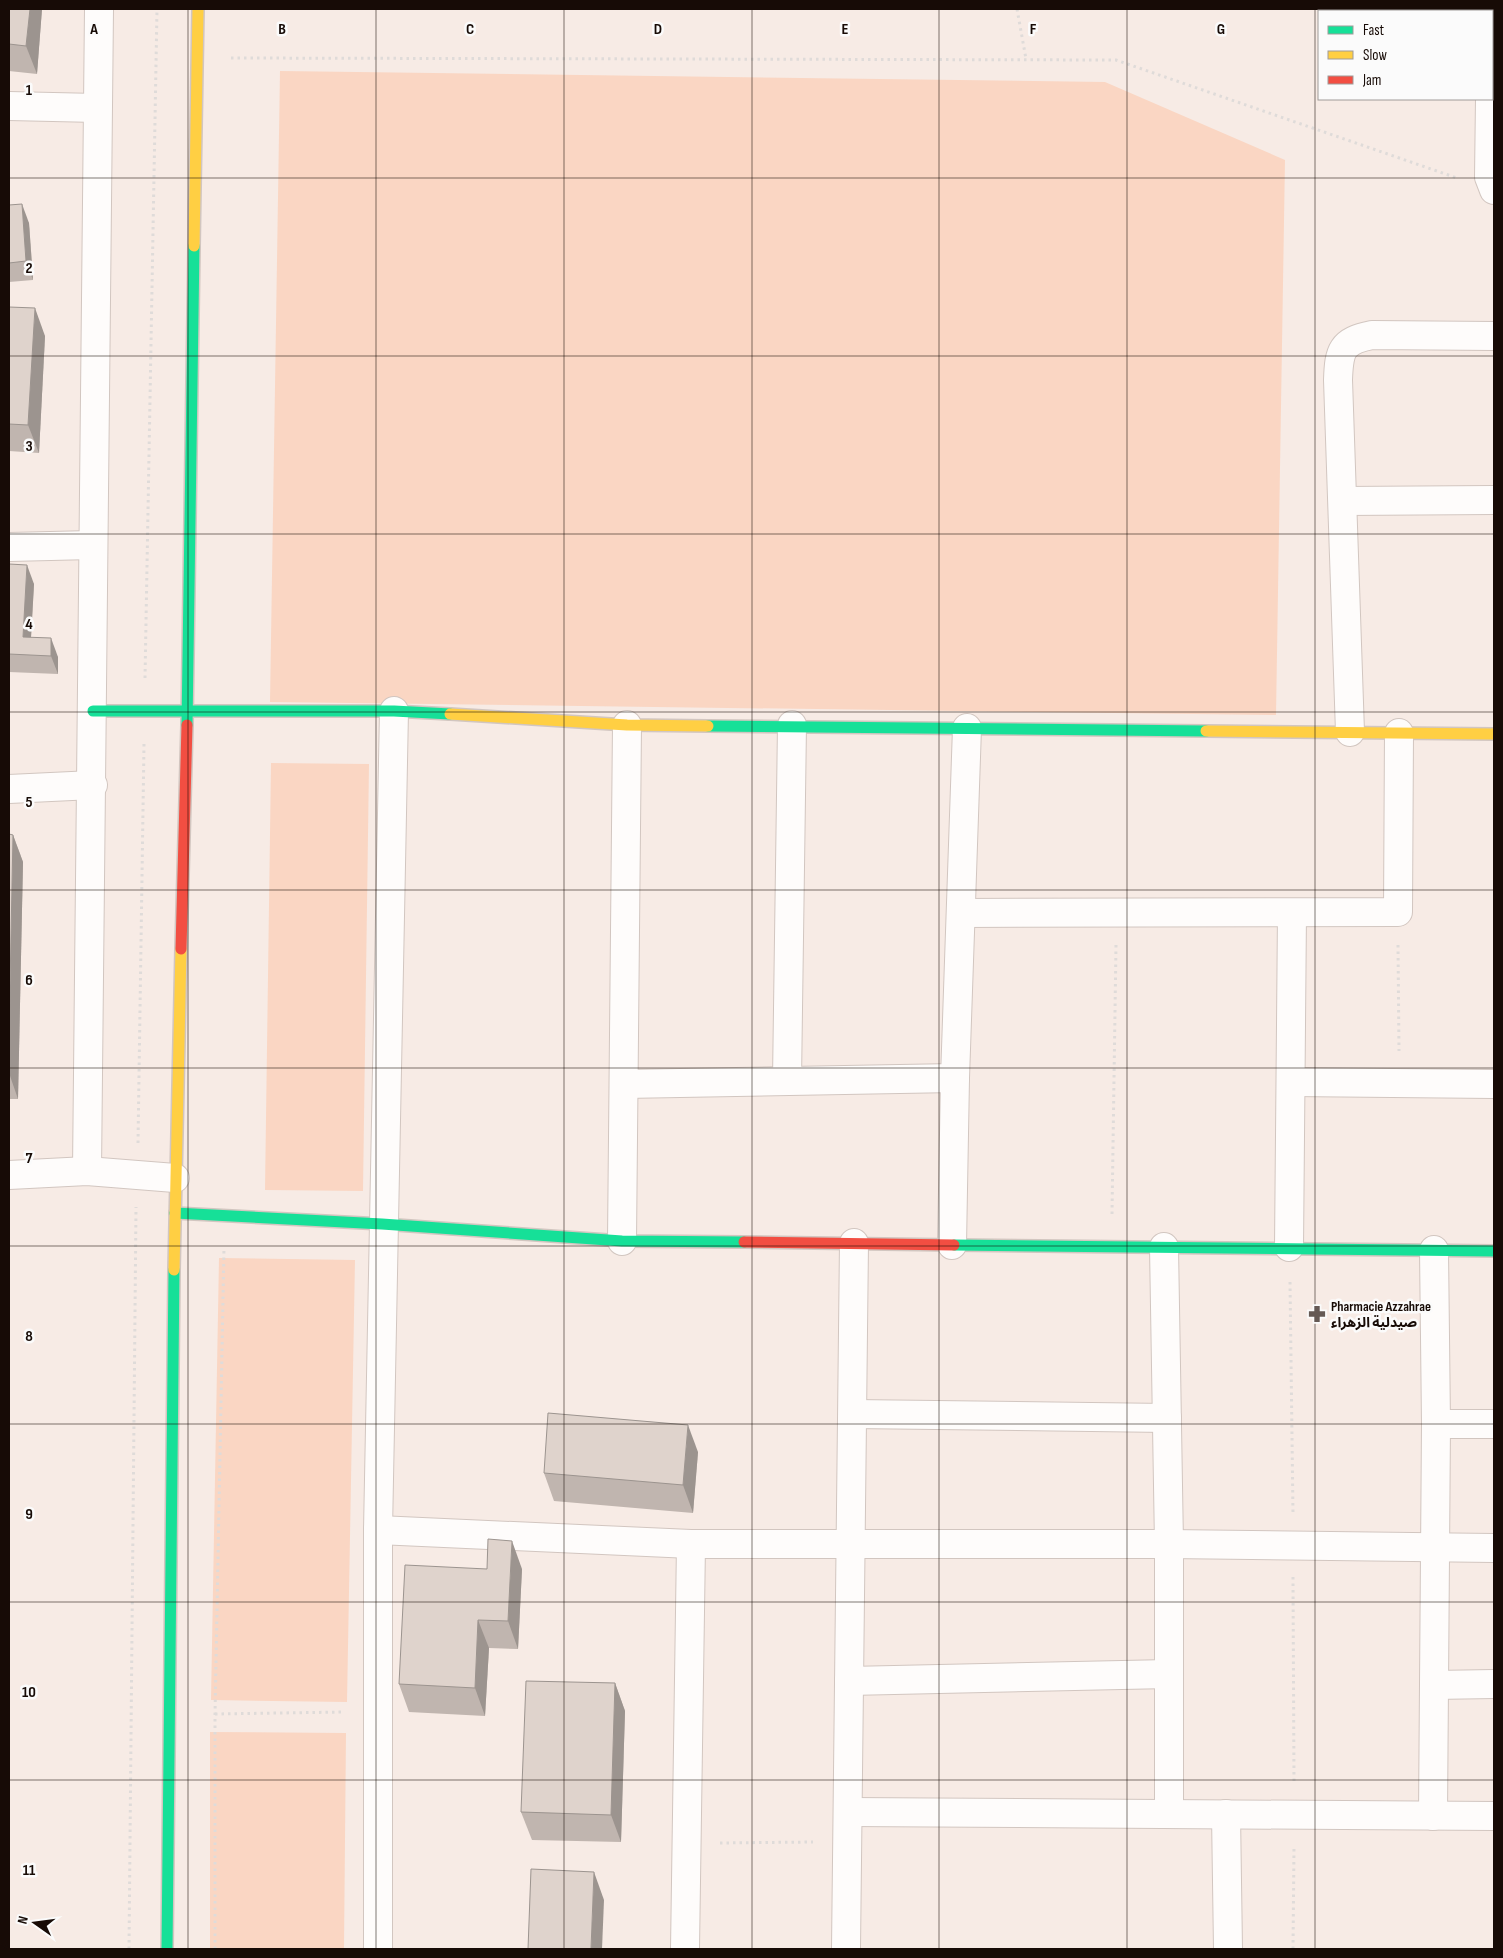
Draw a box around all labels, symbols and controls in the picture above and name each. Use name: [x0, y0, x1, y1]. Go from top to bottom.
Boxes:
legend: [1318, 10, 1493, 100]
text: A: [89, 20, 98, 39]
text: B: [278, 20, 286, 39]
text: C: [466, 20, 474, 39]
text: D: [654, 20, 662, 39]
text: E: [842, 20, 849, 39]
text: F: [1030, 20, 1037, 39]
text: G: [1217, 20, 1225, 39]
text: Fast: [1363, 21, 1385, 40]
text: Slow: [1363, 46, 1387, 65]
text: Jam: [1362, 71, 1381, 90]
text: 1: [26, 81, 33, 100]
text: 2: [25, 259, 33, 278]
text: 3: [25, 437, 33, 456]
text: 4: [25, 615, 33, 634]
text: 5: [25, 793, 33, 812]
text: 6: [25, 971, 33, 990]
text: 7: [26, 1149, 33, 1168]
place label: Pharmacie Azzahrae صيدلية الزهراء: [1331, 1298, 1431, 1331]
pharmacy icon: Pharmacie Azzahrae صيدلية الزهراء: [1307, 1304, 1327, 1324]
text: 8: [25, 1327, 33, 1346]
text: 9: [25, 1505, 33, 1524]
text: 10: [22, 1683, 36, 1702]
text: 11: [23, 1861, 36, 1880]
north arrow: [10, 1898, 60, 1948]
text: N: [14, 1914, 32, 1926]

